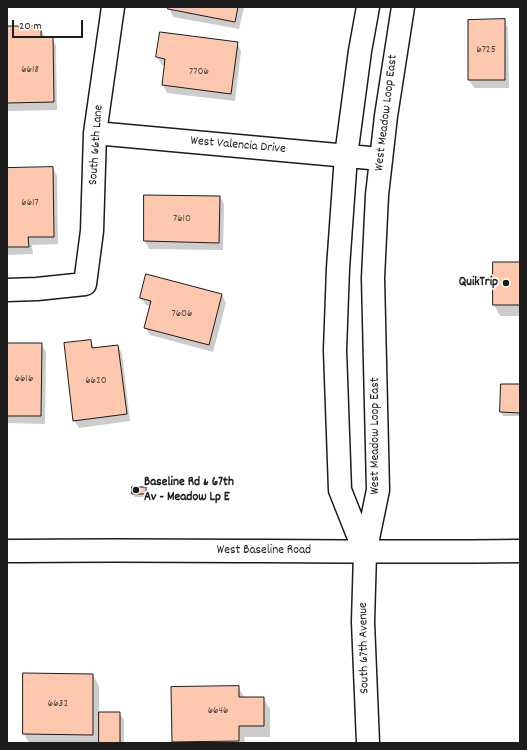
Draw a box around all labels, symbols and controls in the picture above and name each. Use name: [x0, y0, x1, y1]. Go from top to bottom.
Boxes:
scale bar: [14, 12, 85, 38]
text: 20 m: [19, 18, 42, 35]
house number: 6725: [476, 43, 496, 57]
street label: West Meadow Loop East: [372, 54, 402, 172]
house number: 6618: [21, 63, 39, 77]
house number: 7706: [189, 65, 209, 79]
street label: South 66th Lane: [86, 104, 108, 186]
street label: West Valencia Drive: [190, 134, 286, 158]
house number: 6617: [21, 196, 39, 210]
house number: 7610: [173, 212, 191, 226]
place label: QuikTrip: [459, 275, 498, 291]
marker: QuikTrip: [501, 278, 511, 288]
house number: 7606: [172, 307, 192, 321]
house number: 6616: [15, 372, 33, 386]
house number: 6620: [85, 374, 107, 388]
street label: West Meadow Loop East: [368, 377, 384, 495]
place label: Baseline Rd & 67th Av - Meadow Lp E: [144, 475, 234, 506]
marker: Baseline Rd & 67th Av - Meadow Lp E: [131, 485, 141, 495]
street label: West Baseline Road: [217, 543, 311, 559]
street label: South 67th Avenue: [356, 602, 374, 694]
house number: 6632: [48, 697, 68, 711]
house number: 6646: [208, 704, 228, 718]

